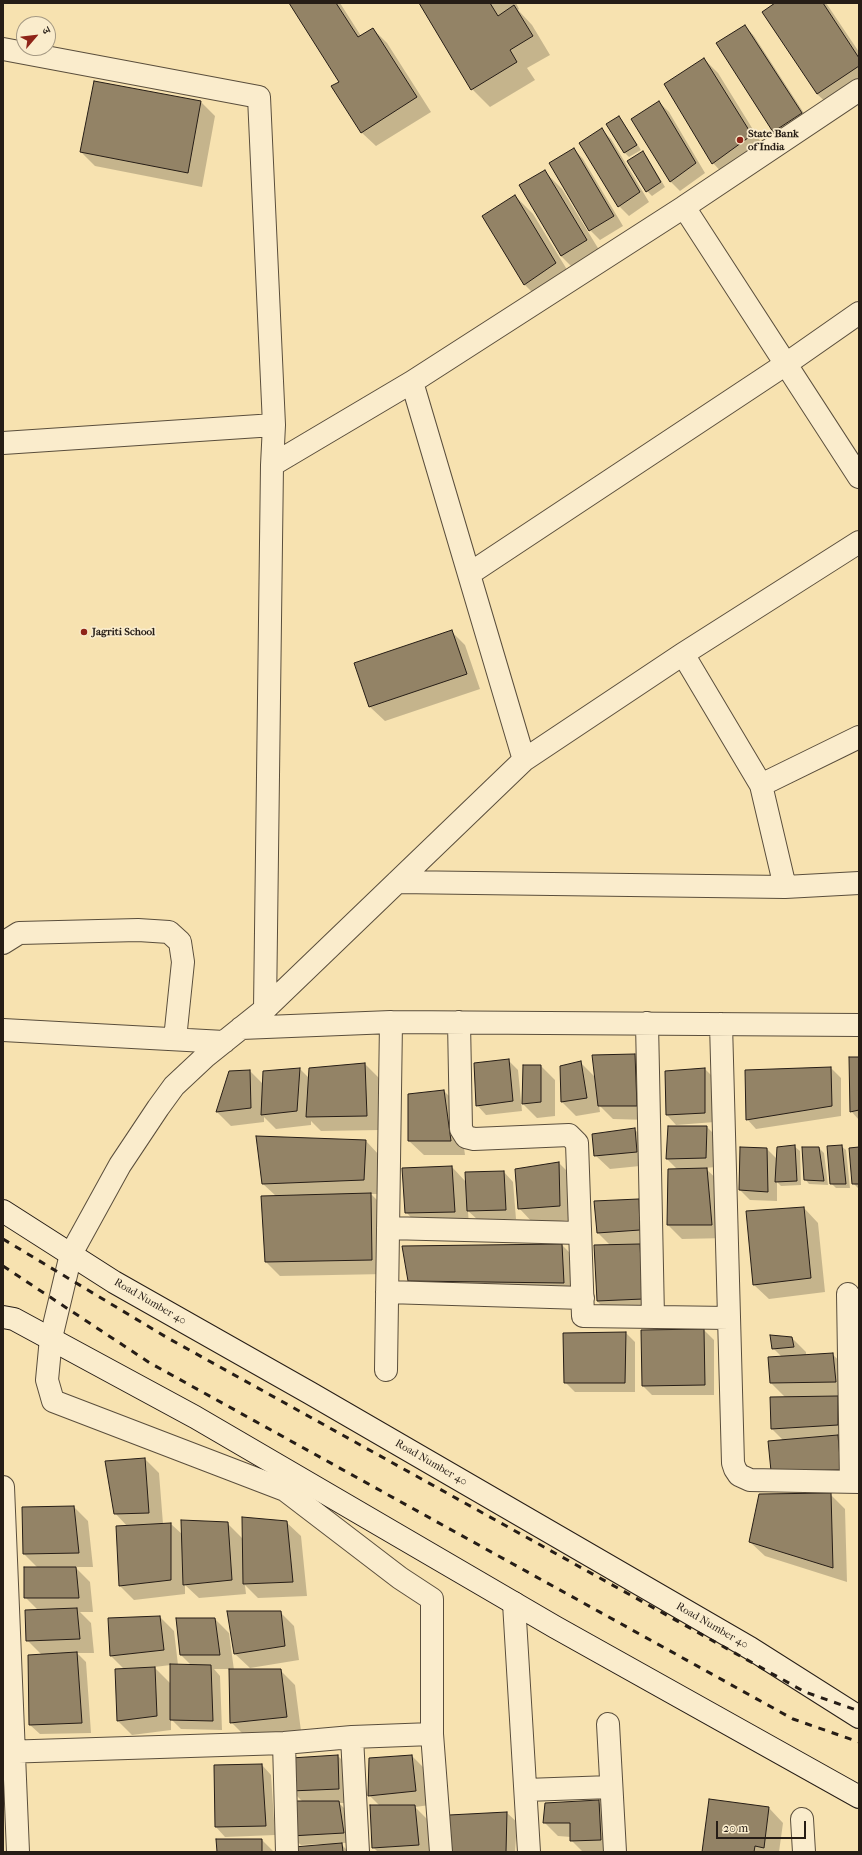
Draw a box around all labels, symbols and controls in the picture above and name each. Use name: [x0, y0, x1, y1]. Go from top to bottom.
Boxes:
north arrow: [16, 16, 56, 56]
text: उ: [39, 25, 53, 36]
place label: State Bank of India: [748, 127, 799, 153]
marker: State Bank of India: [735, 135, 745, 145]
place label: Jagriti School: [92, 625, 155, 639]
marker: Jagriti School: [79, 627, 89, 637]
street label: Road Number 40: [112, 1276, 188, 1328]
street label: Road Number 40: [393, 1437, 469, 1489]
street label: Road Number 40: [674, 1600, 750, 1652]
scale bar: [718, 1813, 808, 1839]
text: 20 m: [723, 1821, 748, 1835]

